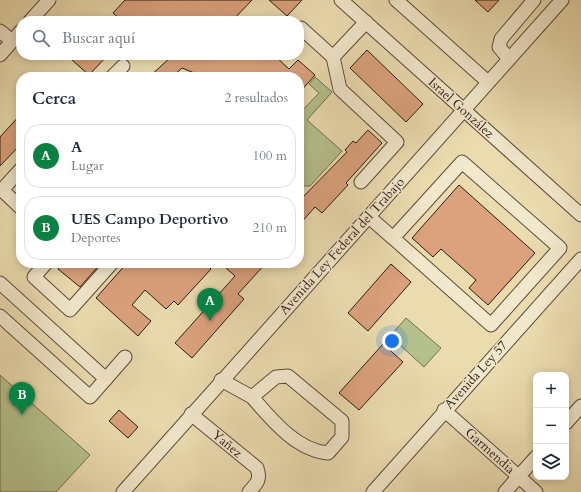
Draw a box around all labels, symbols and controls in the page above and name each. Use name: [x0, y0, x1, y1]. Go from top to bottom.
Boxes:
search box: [16, 16, 304, 60]
icon: search: [30, 27, 52, 49]
text: Buscar aquí: [62, 28, 135, 48]
street label: Israel González: [424, 74, 498, 143]
text: Cerca: [32, 87, 76, 110]
text: 2 resultados: [224, 89, 288, 107]
text: A: [71, 137, 82, 157]
text: A: [41, 147, 51, 165]
text: 100 m: [253, 147, 287, 165]
text: Lugar: [71, 157, 104, 175]
street label: Avenida Ley Federal del Trabajo: [275, 173, 409, 319]
text: UES Campo Deportivo: [71, 209, 228, 229]
text: B: [41, 219, 51, 237]
text: 210 m: [253, 219, 287, 237]
text: Deportes: [71, 229, 121, 247]
pin: A: [197, 288, 223, 321]
your location: [382, 331, 402, 351]
street label: Avenida Ley 57: [440, 337, 512, 413]
map controls: [533, 372, 569, 480]
button: +: [533, 372, 569, 408]
pin: B: [9, 382, 35, 415]
button: −: [533, 408, 569, 444]
street label: Garmendia: [461, 424, 519, 478]
street label: Yañez: [208, 426, 246, 462]
button: layers: [533, 444, 569, 480]

